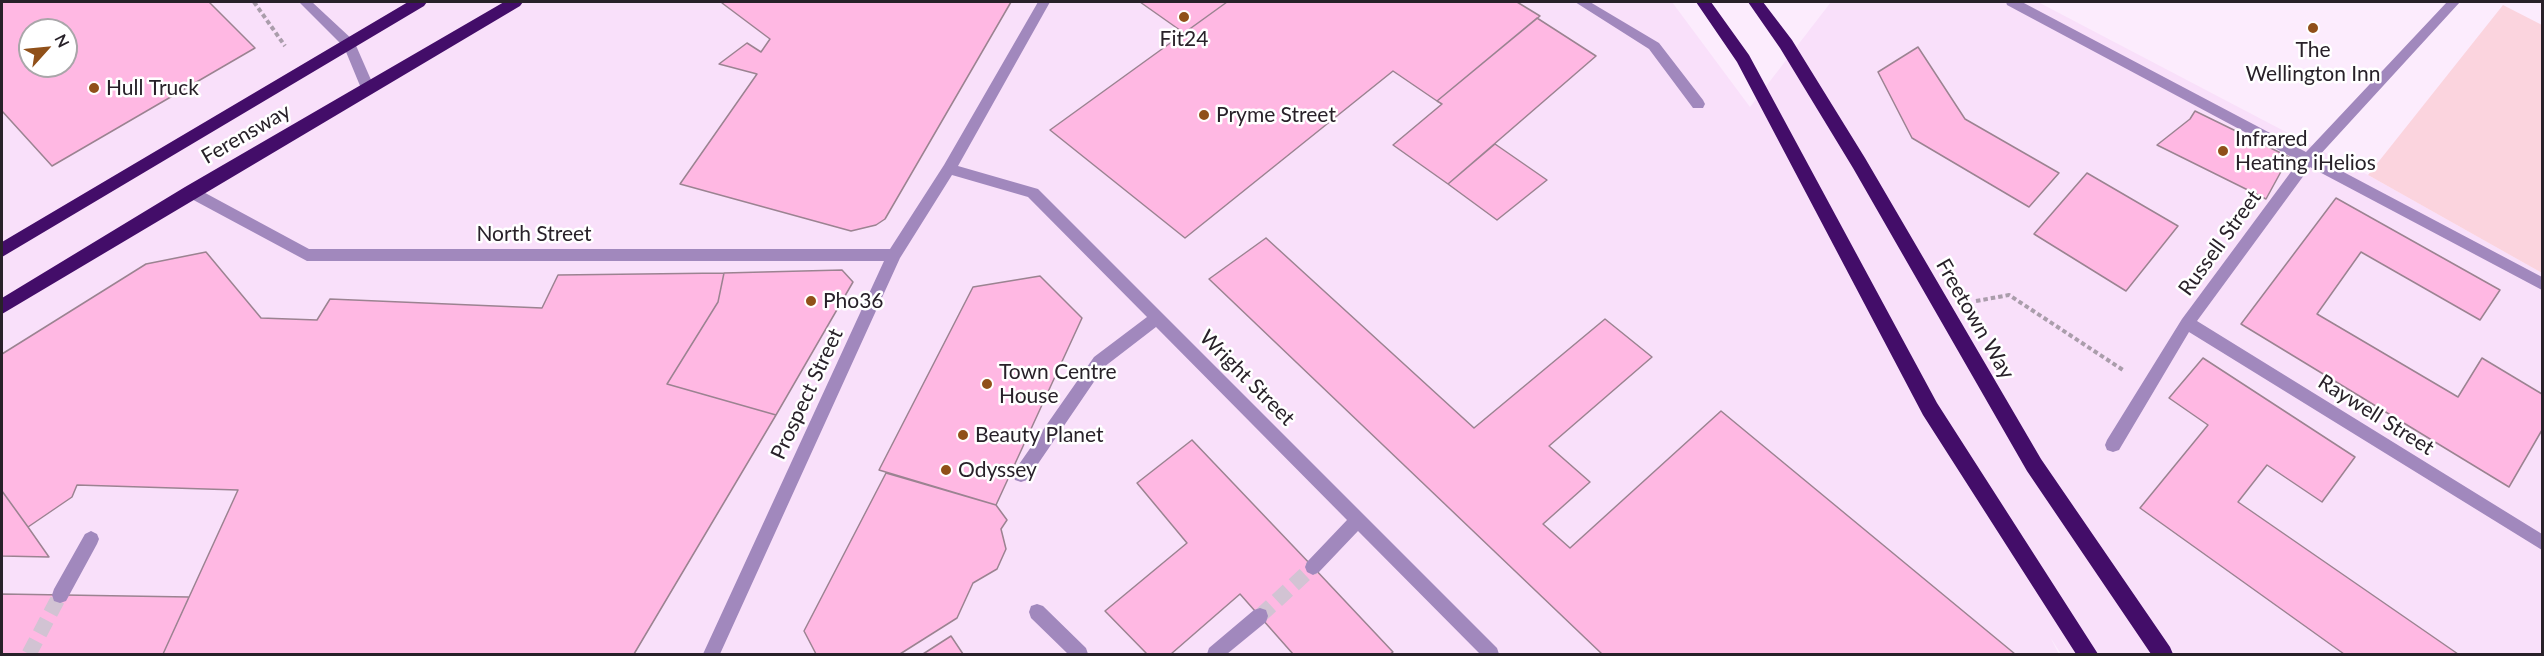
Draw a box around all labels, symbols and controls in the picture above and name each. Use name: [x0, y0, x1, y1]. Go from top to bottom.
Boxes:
marker: Fit24: [1177, 10, 1191, 24]
north arrow: [18, 18, 78, 78]
marker: The Wellington Inn: [2306, 21, 2320, 35]
place label: Fit24: [1160, 26, 1208, 52]
text: N: [51, 31, 74, 50]
place label: The Wellington Inn: [2246, 37, 2380, 87]
place label: Hull Truck: [106, 75, 199, 101]
marker: Hull Truck: [87, 81, 101, 95]
street label: Ferensway: [197, 98, 295, 170]
place label: Pryme Street: [1216, 102, 1336, 128]
marker: Pryme Street: [1197, 108, 1211, 122]
place label: Infrared Heating iHelios: [2235, 126, 2376, 176]
marker: Infrared Heating iHelios: [2216, 144, 2230, 158]
street label: Russell Street: [2173, 185, 2267, 301]
street label: North Street: [476, 221, 592, 247]
street label: Freetown Way: [1930, 254, 2020, 384]
place label: Pho36: [823, 288, 884, 314]
marker: Pho36: [804, 294, 818, 308]
street label: Prospect Street: [766, 324, 848, 464]
street label: Wright Street: [1194, 325, 1300, 431]
place label: Town Centre House: [999, 359, 1116, 409]
street label: Raywell Street: [2313, 369, 2439, 461]
marker: Town Centre House: [980, 377, 994, 391]
place label: Beauty Planet: [975, 422, 1104, 448]
marker: Beauty Planet: [956, 428, 970, 442]
place label: Odyssey: [958, 457, 1037, 483]
marker: Odyssey: [939, 463, 953, 477]

